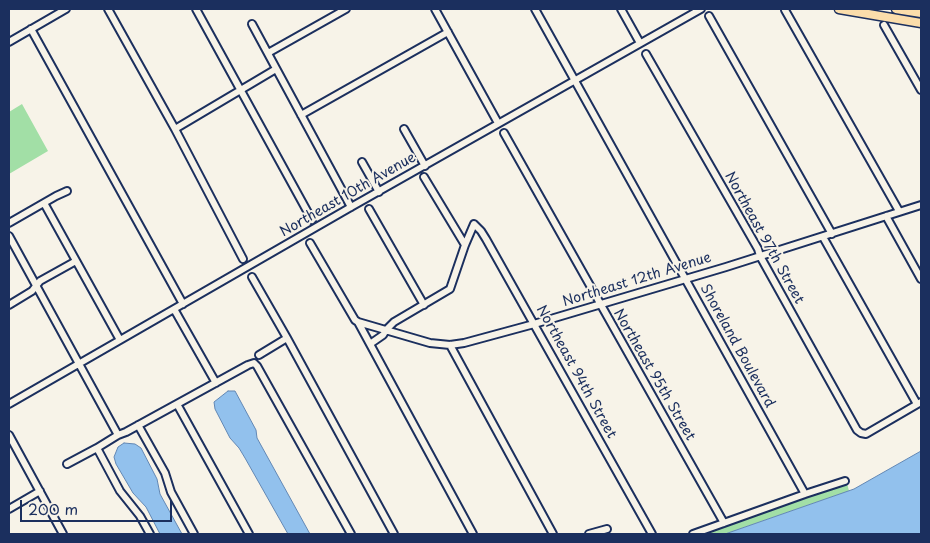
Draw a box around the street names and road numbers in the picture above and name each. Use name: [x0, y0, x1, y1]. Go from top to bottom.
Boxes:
street label: Northeast 10th Avenue: [277, 149, 419, 241]
street label: Northeast 97th Street: [721, 169, 807, 307]
street label: Northeast 12th Avenue: [561, 249, 713, 311]
street label: Shoreland Boulevard: [696, 281, 778, 411]
street label: Northeast 94th Street: [532, 302, 620, 442]
street label: Northeast 95th Street: [609, 306, 699, 444]

